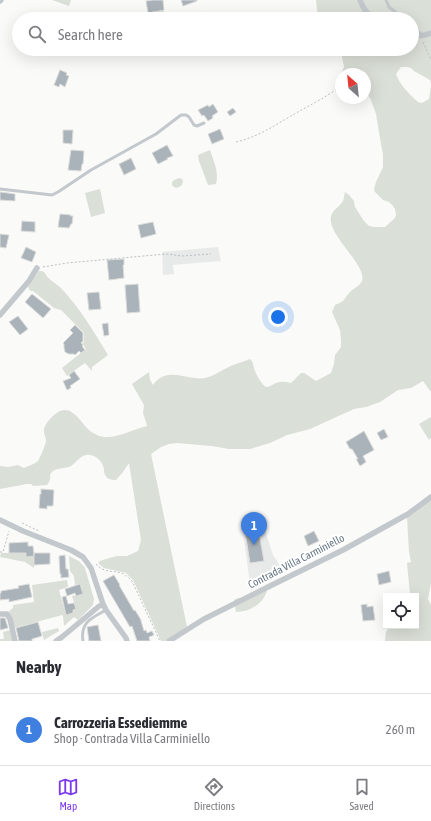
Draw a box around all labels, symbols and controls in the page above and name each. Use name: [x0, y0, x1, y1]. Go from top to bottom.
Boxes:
search box: [12, 12, 419, 56]
icon: search: [26, 23, 48, 45]
text: Search here: [58, 26, 123, 43]
north arrow: [335, 68, 371, 104]
your location: [268, 307, 288, 327]
pin: 1: [241, 512, 267, 545]
street label: Contrada Villa Carminiello: [246, 531, 346, 591]
map controls: [383, 593, 419, 629]
button: locate: [383, 593, 419, 629]
text: Nearby: [16, 657, 62, 677]
text: Carrozzeria Essediemme: [54, 714, 187, 731]
text: 1: [26, 722, 32, 737]
text: 260 m: [386, 722, 415, 737]
text: Shop · Contrada Villa Carminiello: [54, 731, 210, 746]
tab: Map: [57, 776, 79, 812]
tab: Directions: [194, 776, 235, 812]
tab: Saved: [349, 776, 374, 812]

